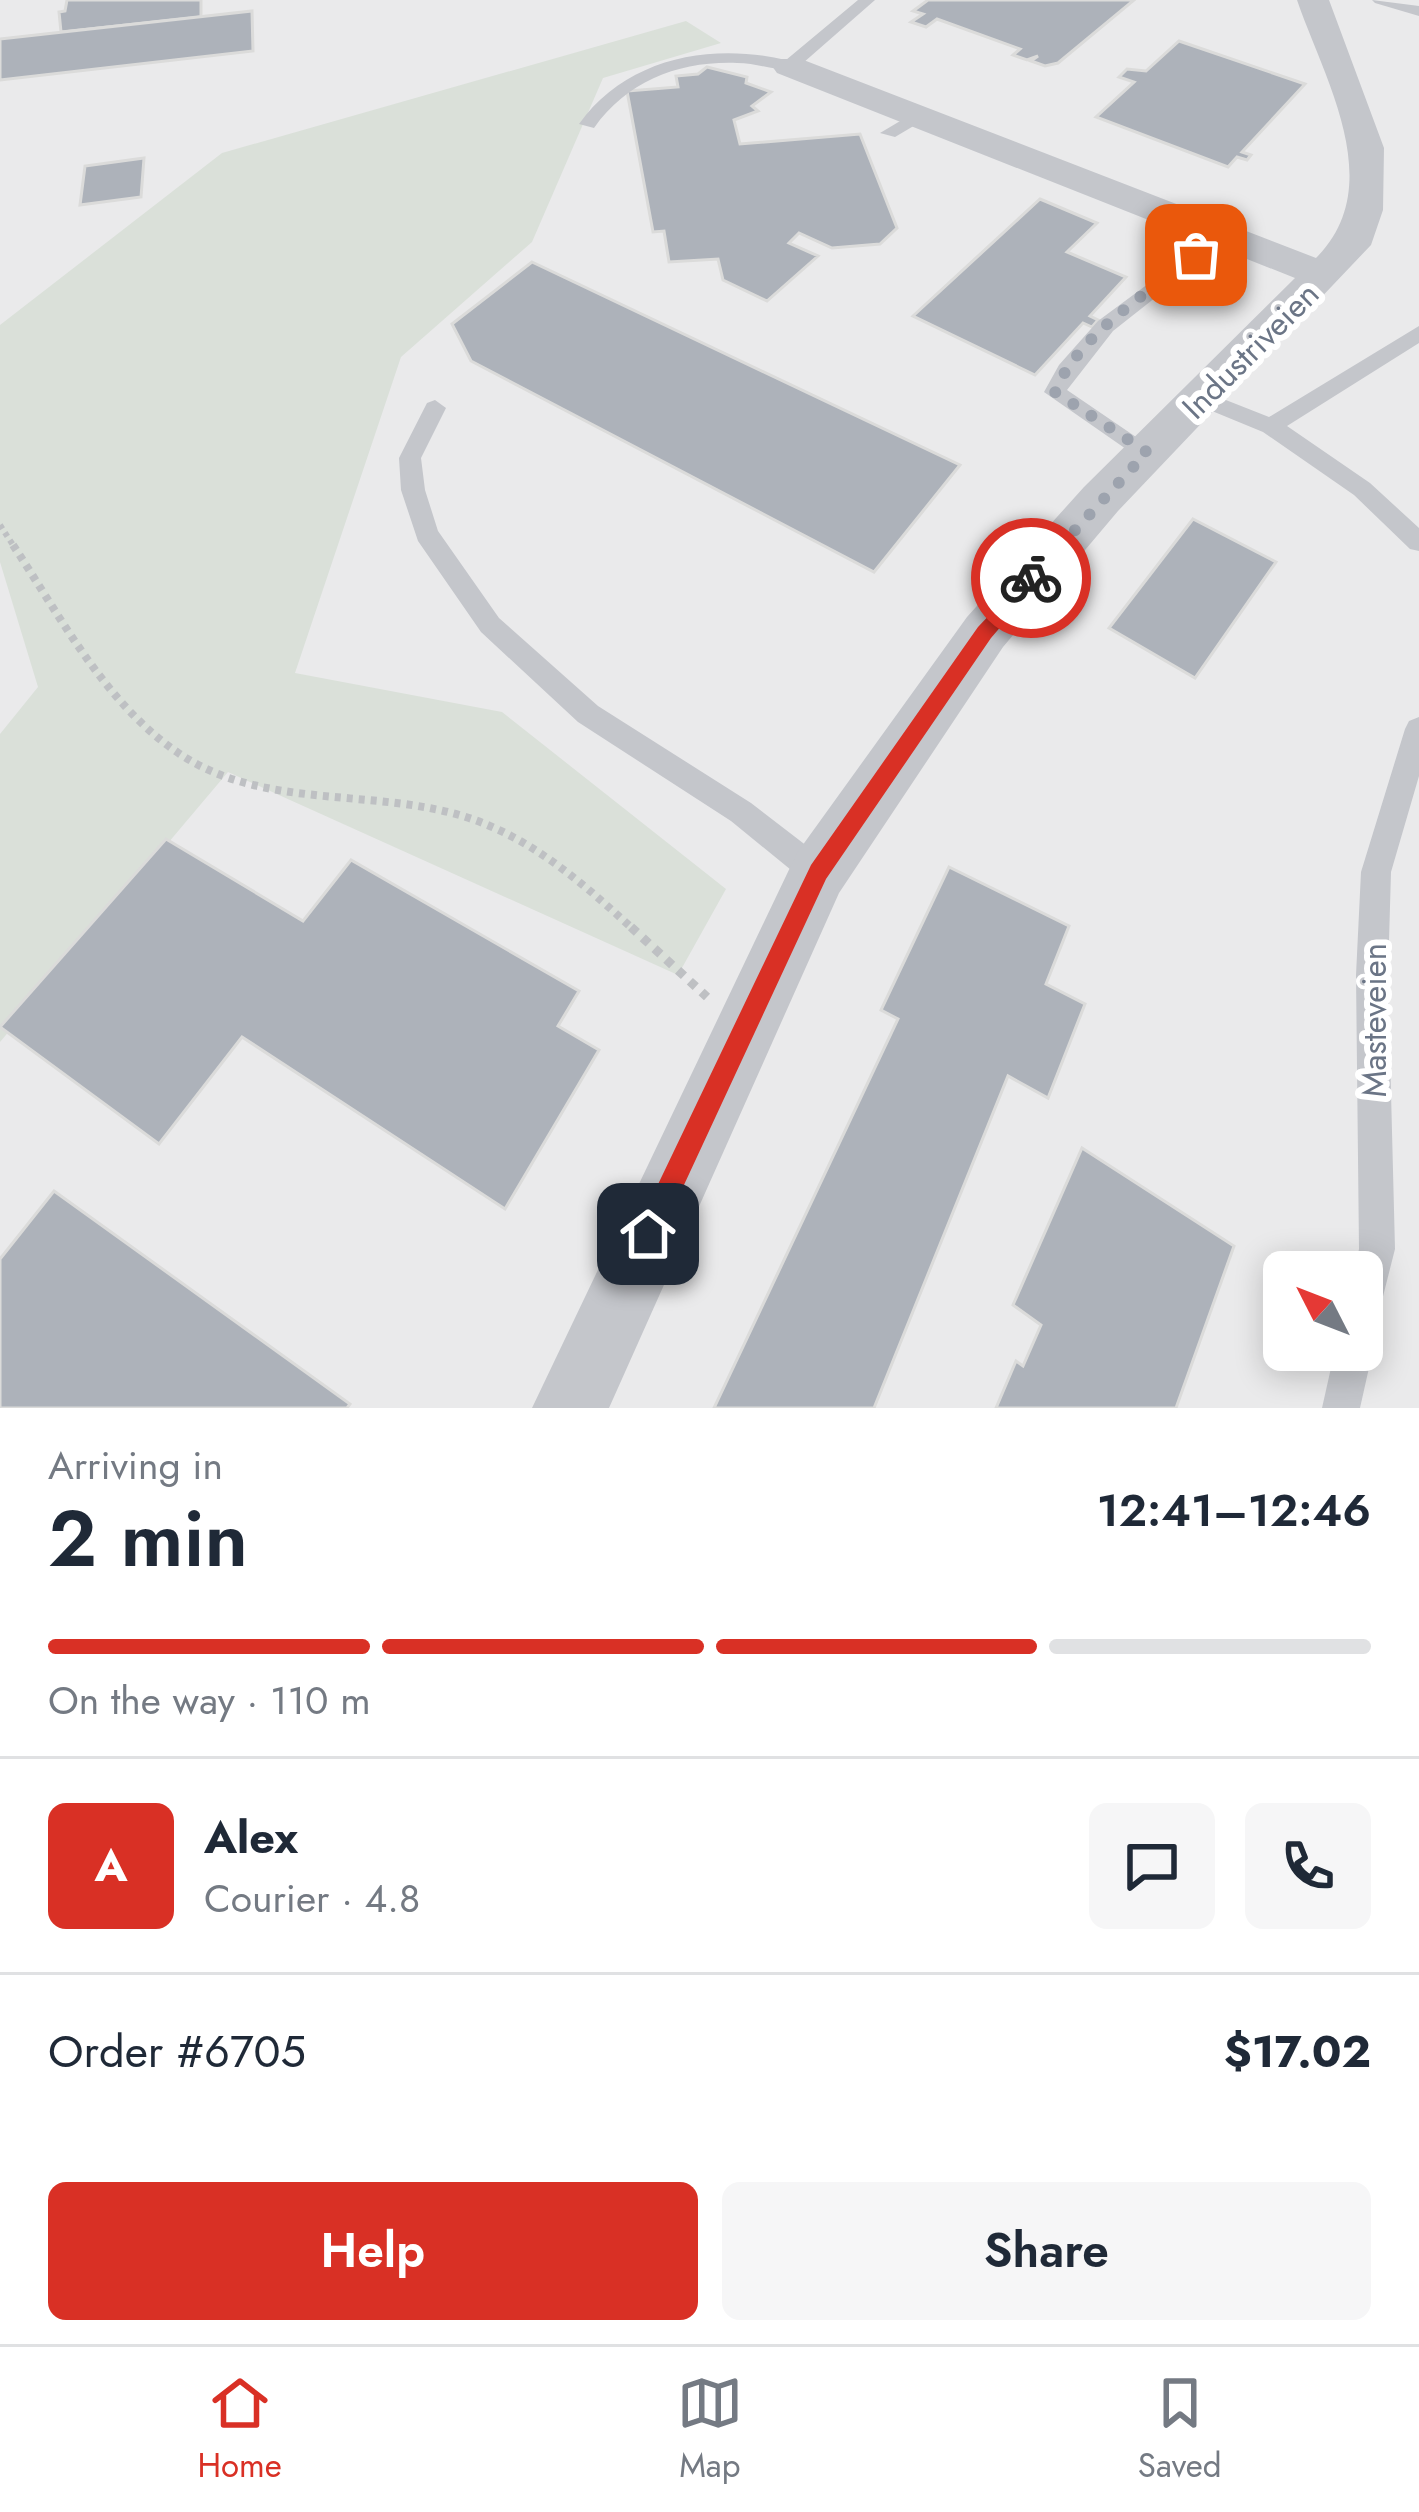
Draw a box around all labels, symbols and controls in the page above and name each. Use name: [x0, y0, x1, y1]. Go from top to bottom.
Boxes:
pin: [1145, 204, 1247, 306]
icon: bag: [1163, 222, 1229, 288]
street label: Industriveien: [1171, 271, 1329, 429]
courier: [971, 518, 1091, 638]
icon: bike: [998, 545, 1064, 611]
street label: Masteveien: [1351, 943, 1398, 1097]
pin: [597, 1183, 699, 1285]
icon: home: [615, 1201, 681, 1267]
north arrow: [1263, 1251, 1383, 1371]
map controls: [1263, 1251, 1383, 1371]
text: Arriving in: [48, 1437, 223, 1494]
text: 12:41–12:46: [1097, 1478, 1371, 1543]
text: 2 min: [48, 1483, 248, 1595]
text: On the way · 110 m: [48, 1672, 371, 1729]
button: chat: [1089, 1803, 1215, 1929]
button: phone: [1245, 1803, 1371, 1929]
text: Alex: [204, 1805, 298, 1870]
text: A: [94, 1833, 128, 1898]
text: Courier · 4.8: [204, 1870, 420, 1927]
text: Order #6705: [48, 2019, 306, 2084]
text: $17.02: [1224, 2019, 1371, 2084]
button: Help: [48, 2182, 698, 2320]
button: Share: [722, 2182, 1371, 2320]
tab: Home: [198, 2370, 282, 2489]
tab: Map: [677, 2370, 743, 2489]
tab: Saved: [1138, 2370, 1221, 2489]

